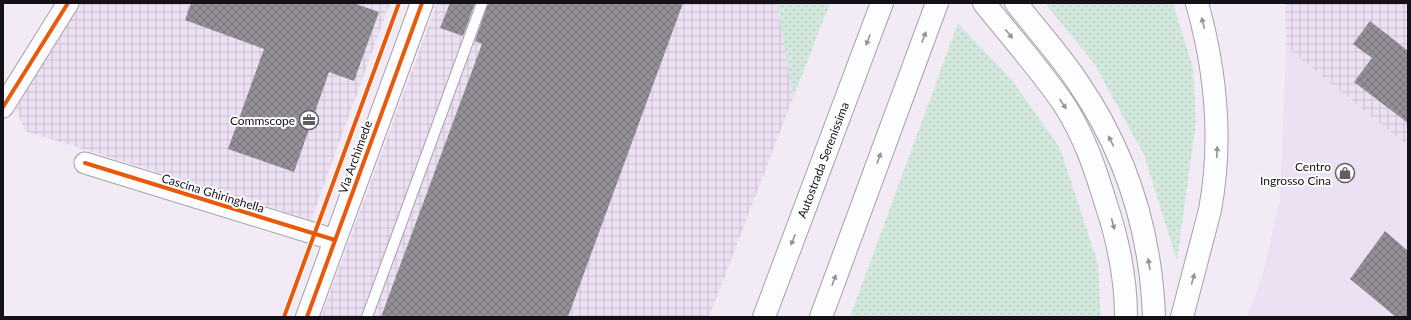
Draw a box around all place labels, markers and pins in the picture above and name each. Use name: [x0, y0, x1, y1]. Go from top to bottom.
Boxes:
office icon: Commscope: [298, 109, 320, 131]
place label: Commscope: [230, 113, 295, 128]
place label: Centro Ingrosso Cina: [1260, 159, 1331, 188]
shop icon: Centro Ingrosso Cina: [1334, 162, 1356, 184]

